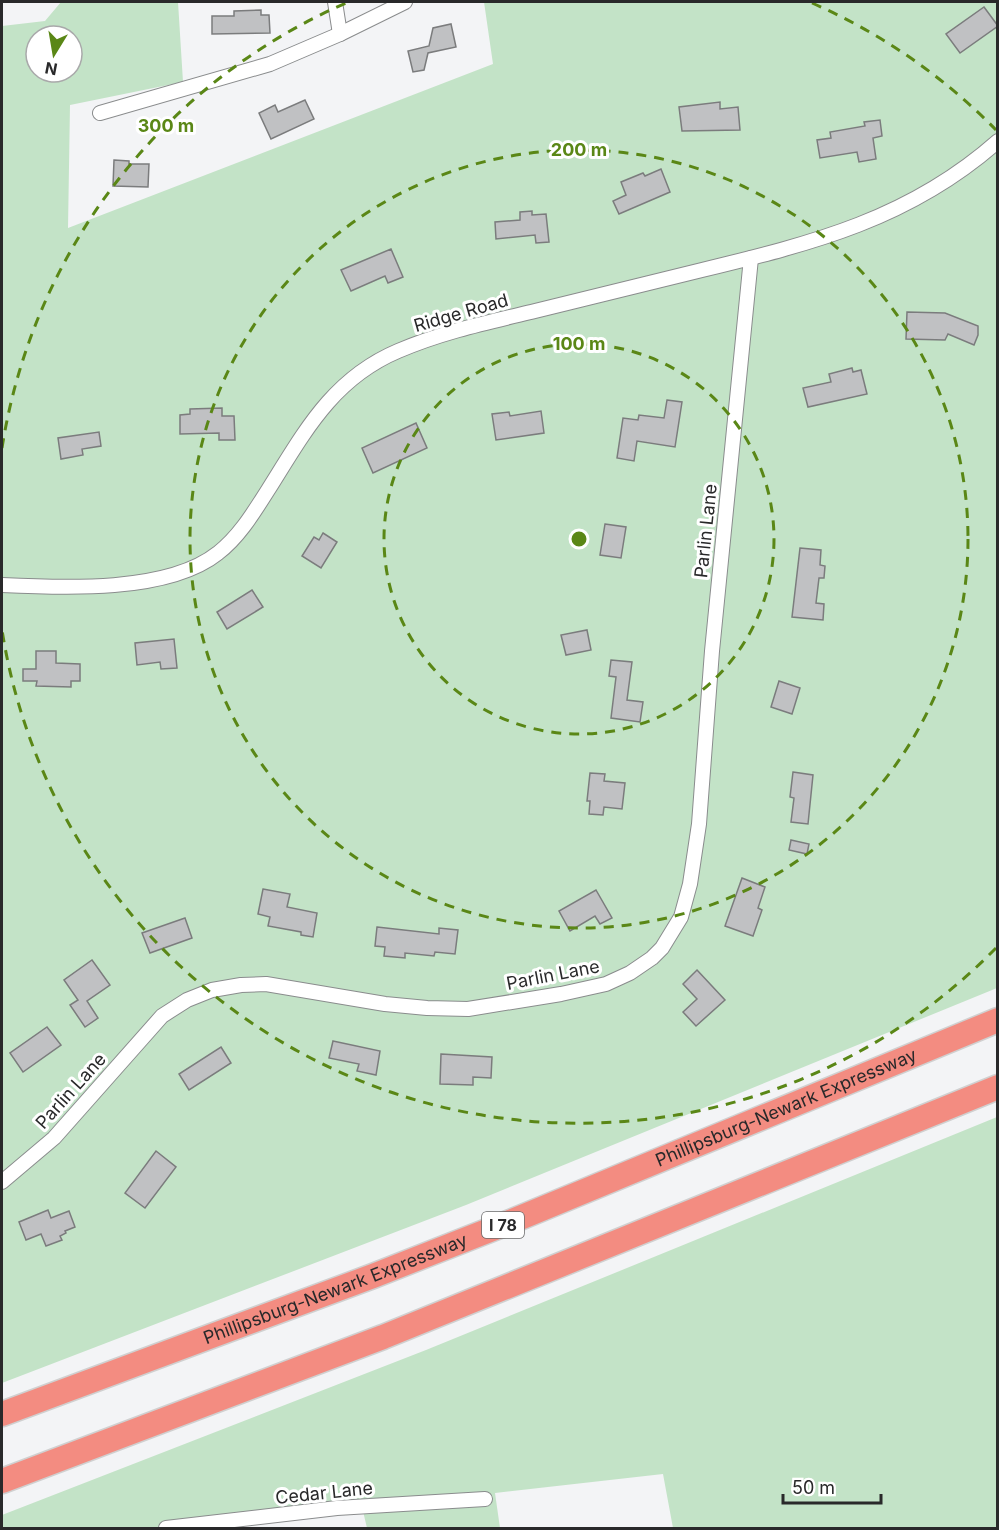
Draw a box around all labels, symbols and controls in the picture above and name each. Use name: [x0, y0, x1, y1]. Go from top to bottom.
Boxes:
north arrow: [24, 24, 84, 84]
text: N: [43, 58, 59, 80]
text: 300 m: [138, 115, 194, 136]
text: 200 m: [551, 139, 607, 160]
street label: Ridge Road: [411, 289, 510, 336]
text: 100 m: [553, 333, 605, 354]
street label: Parlin Lane: [690, 483, 721, 579]
centre of rings: [569, 529, 589, 549]
street label: Parlin Lane: [505, 955, 601, 994]
street label: Phillipsburg-Newark Expressway: [652, 1044, 920, 1171]
street label: Parlin Lane: [31, 1049, 110, 1133]
road number: I 78: [482, 1212, 524, 1238]
street label: Phillipsburg-Newark Expressway: [200, 1229, 470, 1348]
scale bar: [783, 1467, 880, 1505]
street label: Cedar Lane: [274, 1477, 374, 1508]
text: 50 m: [792, 1477, 835, 1498]

